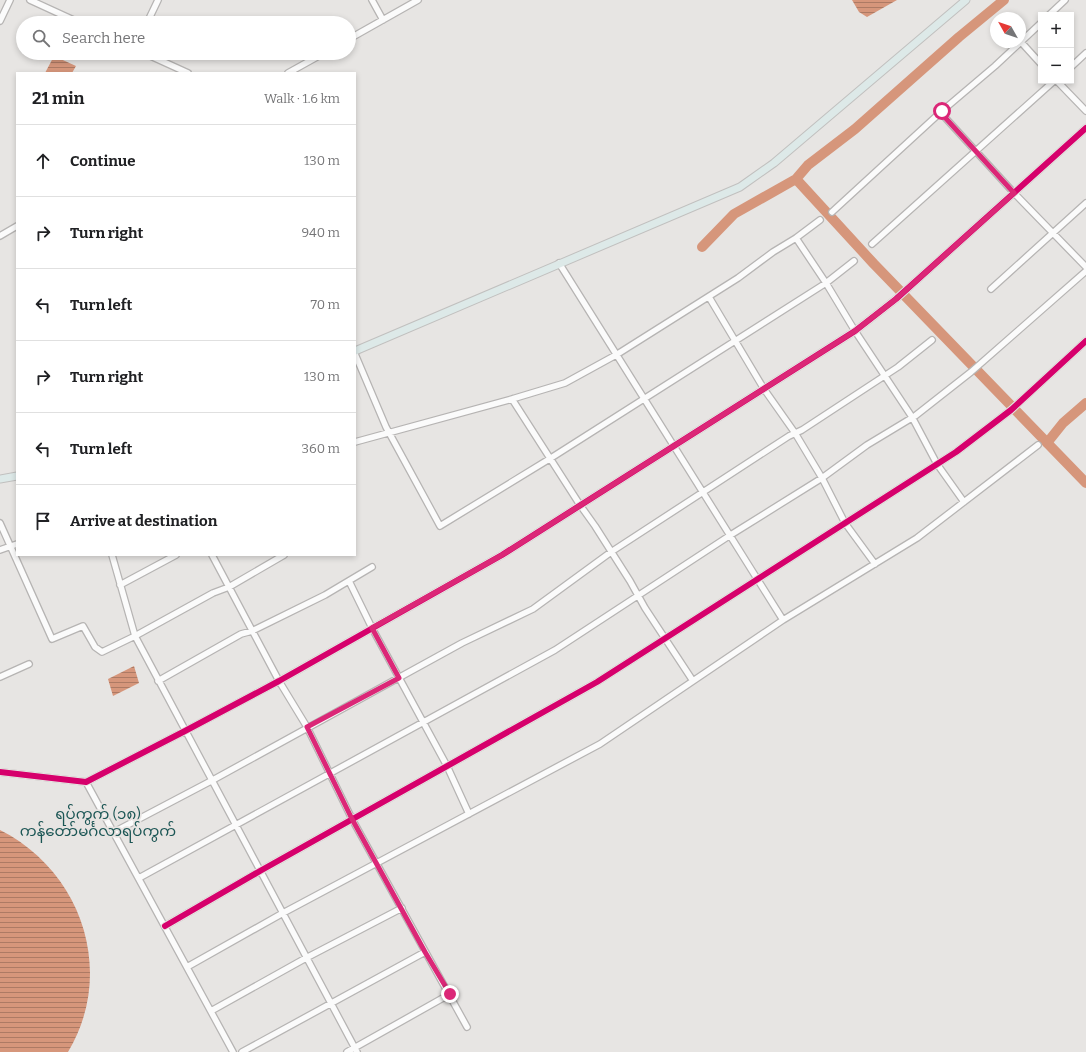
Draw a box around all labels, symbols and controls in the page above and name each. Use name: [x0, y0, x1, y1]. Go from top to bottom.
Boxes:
north arrow: [990, 12, 1026, 48]
map controls: [1038, 12, 1074, 84]
button: +: [1038, 12, 1074, 48]
search box: [16, 16, 356, 60]
icon: search: [30, 27, 52, 49]
text: Search here: [62, 29, 145, 47]
button: −: [1038, 48, 1074, 84]
text: 21 min: [32, 88, 85, 109]
text: Walk · 1.6 km: [264, 91, 340, 106]
route start: [933, 102, 951, 120]
icon: ahead: [32, 150, 54, 172]
text: Continue: [70, 152, 136, 170]
text: 130 m: [304, 153, 340, 168]
icon: right: [32, 222, 54, 244]
text: Turn right: [70, 224, 143, 242]
text: 940 m: [301, 225, 340, 240]
icon: left: [32, 294, 54, 316]
text: Turn left: [70, 296, 132, 314]
text: 70 m: [310, 297, 340, 312]
icon: right: [32, 366, 54, 388]
text: Turn right: [70, 368, 143, 386]
text: 130 m: [304, 369, 340, 384]
icon: left: [32, 438, 54, 460]
text: Turn left: [70, 440, 132, 458]
text: 360 m: [302, 441, 340, 456]
icon: arrive: [32, 510, 54, 532]
text: Arrive at destination: [70, 512, 217, 530]
district label: ရပ်ကွက် (၁၈) ကန်တော်မင်္ဂလာရပ်ကွက်: [20, 804, 176, 843]
route end: [441, 985, 459, 1003]

